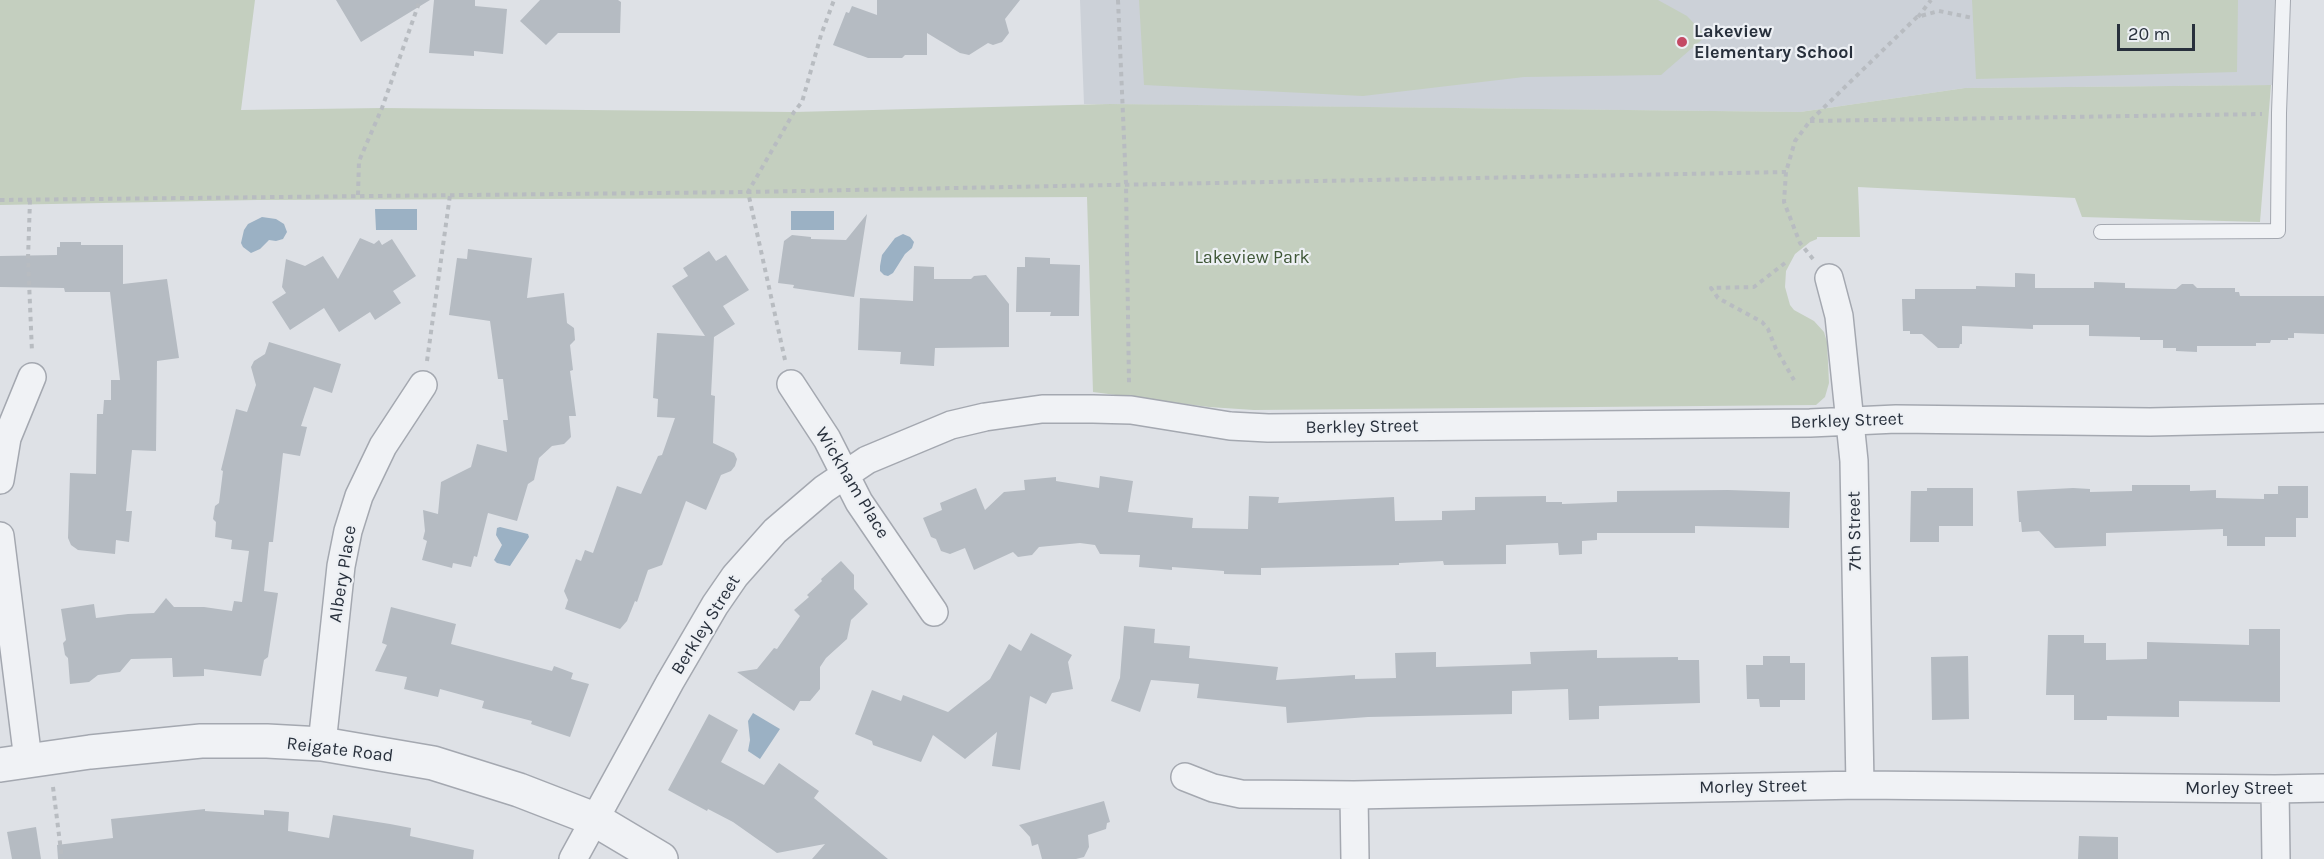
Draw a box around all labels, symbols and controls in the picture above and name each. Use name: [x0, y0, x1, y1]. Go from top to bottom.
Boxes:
scale bar: [2120, 12, 2198, 50]
place label: Lakeview Elementary School: [1694, 21, 1854, 63]
text: 20 m: [2128, 23, 2170, 45]
marker: Lakeview Elementary School: [1675, 35, 1689, 49]
park label: Lakeview Park: [1194, 247, 1310, 269]
street label: Berkley Street: [1790, 408, 1904, 434]
street label: Berkley Street: [1305, 415, 1419, 439]
street label: Wickham Place: [810, 423, 894, 543]
street label: 7th Street: [1844, 491, 1866, 571]
street label: Albery Place: [325, 524, 361, 624]
street label: Berkley Street: [667, 571, 745, 679]
street label: Reigate Road: [285, 733, 395, 767]
street label: Morley Street: [1699, 775, 1807, 799]
street label: Morley Street: [2185, 778, 2293, 800]

